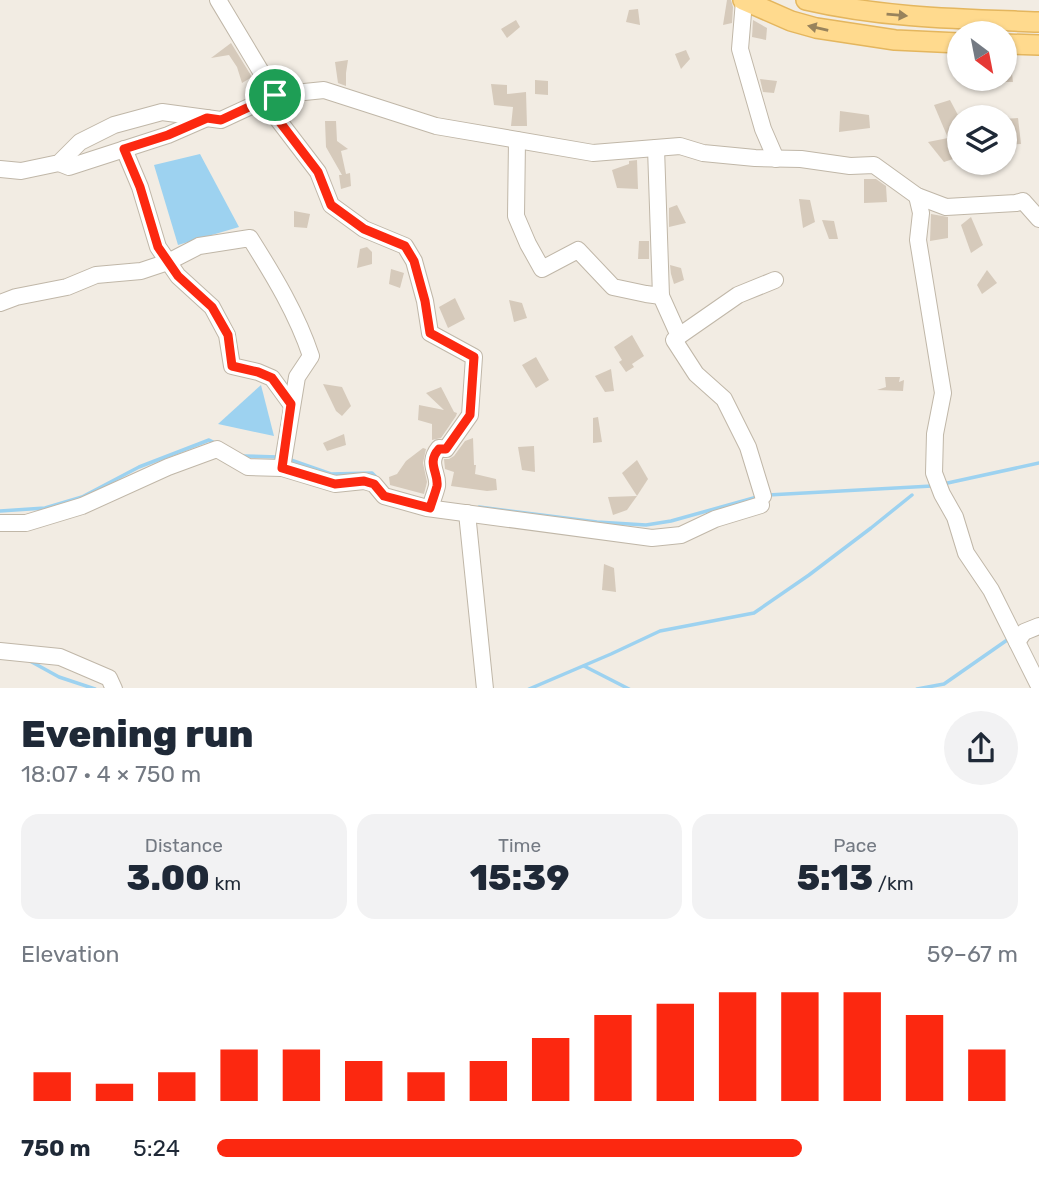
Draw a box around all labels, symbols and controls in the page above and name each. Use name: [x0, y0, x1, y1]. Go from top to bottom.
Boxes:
one-way arrow: [887, 10, 909, 21]
north arrow: [947, 21, 1017, 91]
map controls: [947, 21, 1017, 175]
one-way arrow: [807, 23, 829, 34]
pin: [245, 65, 305, 125]
icon: arrive: [256, 76, 294, 114]
button: layers: [947, 105, 1017, 175]
text: Evening run: [21, 711, 254, 757]
button: share: [944, 711, 1018, 785]
text: 18:07 · 4 × 750 m: [21, 760, 201, 788]
text: Distance: [145, 834, 223, 857]
text: Time: [498, 834, 541, 857]
text: Pace: [833, 834, 877, 857]
text: 3.00: [127, 857, 210, 899]
text: 15:39: [470, 857, 569, 899]
text: 5:13: [797, 857, 873, 899]
text: km: [210, 872, 241, 895]
text: /km: [873, 872, 914, 895]
text: Elevation: [21, 940, 120, 968]
text: 59–67 m: [927, 940, 1018, 968]
text: 750 m: [21, 1134, 91, 1162]
text: 5:24: [133, 1134, 180, 1162]

